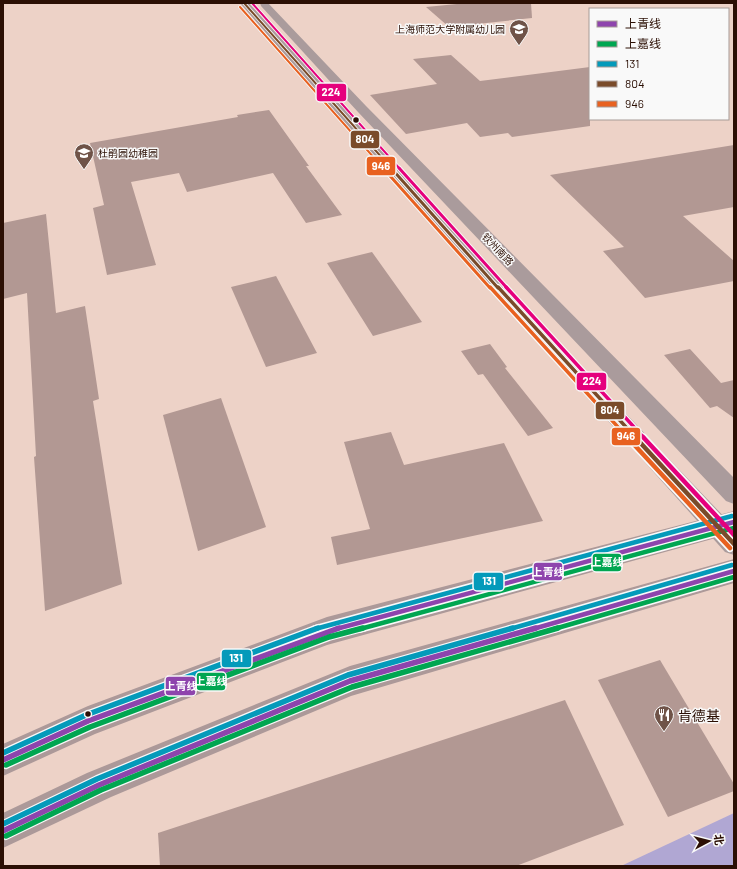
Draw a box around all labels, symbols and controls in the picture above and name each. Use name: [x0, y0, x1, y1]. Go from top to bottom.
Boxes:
legend: [589, 8, 729, 120]
text: 上青线: [625, 16, 661, 30]
school or university icon: 上海师范大学附属幼儿园: [508, 18, 530, 46]
place label: 上海师范大学附属幼儿园: [395, 23, 505, 35]
text: 上嘉线: [625, 36, 661, 50]
text: 131: [625, 56, 640, 70]
text: 804: [625, 76, 645, 90]
line badge: 224: [316, 83, 347, 102]
text: 224: [322, 85, 341, 98]
text: 946: [625, 96, 644, 110]
unlabelled marker: [351, 115, 361, 125]
line badge: 804: [350, 130, 380, 149]
text: 804: [356, 132, 375, 145]
school or university icon: 杜鹃园幼稚园: [73, 142, 95, 170]
place label: 杜鹃园幼稚园: [98, 147, 158, 159]
line badge: 946: [366, 156, 396, 176]
text: 946: [372, 159, 390, 172]
street label: 钦州南路: [480, 230, 516, 268]
line badge: 224: [576, 372, 607, 391]
text: 224: [583, 374, 602, 387]
line badge: 804: [595, 401, 625, 420]
text: 804: [601, 403, 620, 416]
line badge: 946: [611, 427, 641, 446]
text: 946: [617, 429, 635, 442]
line badge: 上嘉线: [592, 553, 622, 572]
text: 上嘉线: [591, 555, 624, 568]
line badge: 上青线: [533, 562, 563, 581]
text: 上青线: [532, 565, 565, 578]
line badge: 131: [473, 572, 504, 591]
text: 131: [482, 574, 496, 587]
line badge: 131: [221, 649, 252, 668]
text: 131: [229, 651, 243, 664]
line badge: 上嘉线: [196, 672, 226, 691]
text: 上嘉线: [195, 674, 228, 687]
line badge: 上青线: [165, 676, 196, 696]
text: 上青线: [165, 679, 198, 692]
restaurant icon: 肯德基: [653, 704, 675, 732]
place label: 肯德基: [678, 707, 720, 724]
unlabelled marker: [83, 709, 93, 719]
north arrow: [689, 821, 729, 861]
text: 北: [712, 833, 727, 846]

